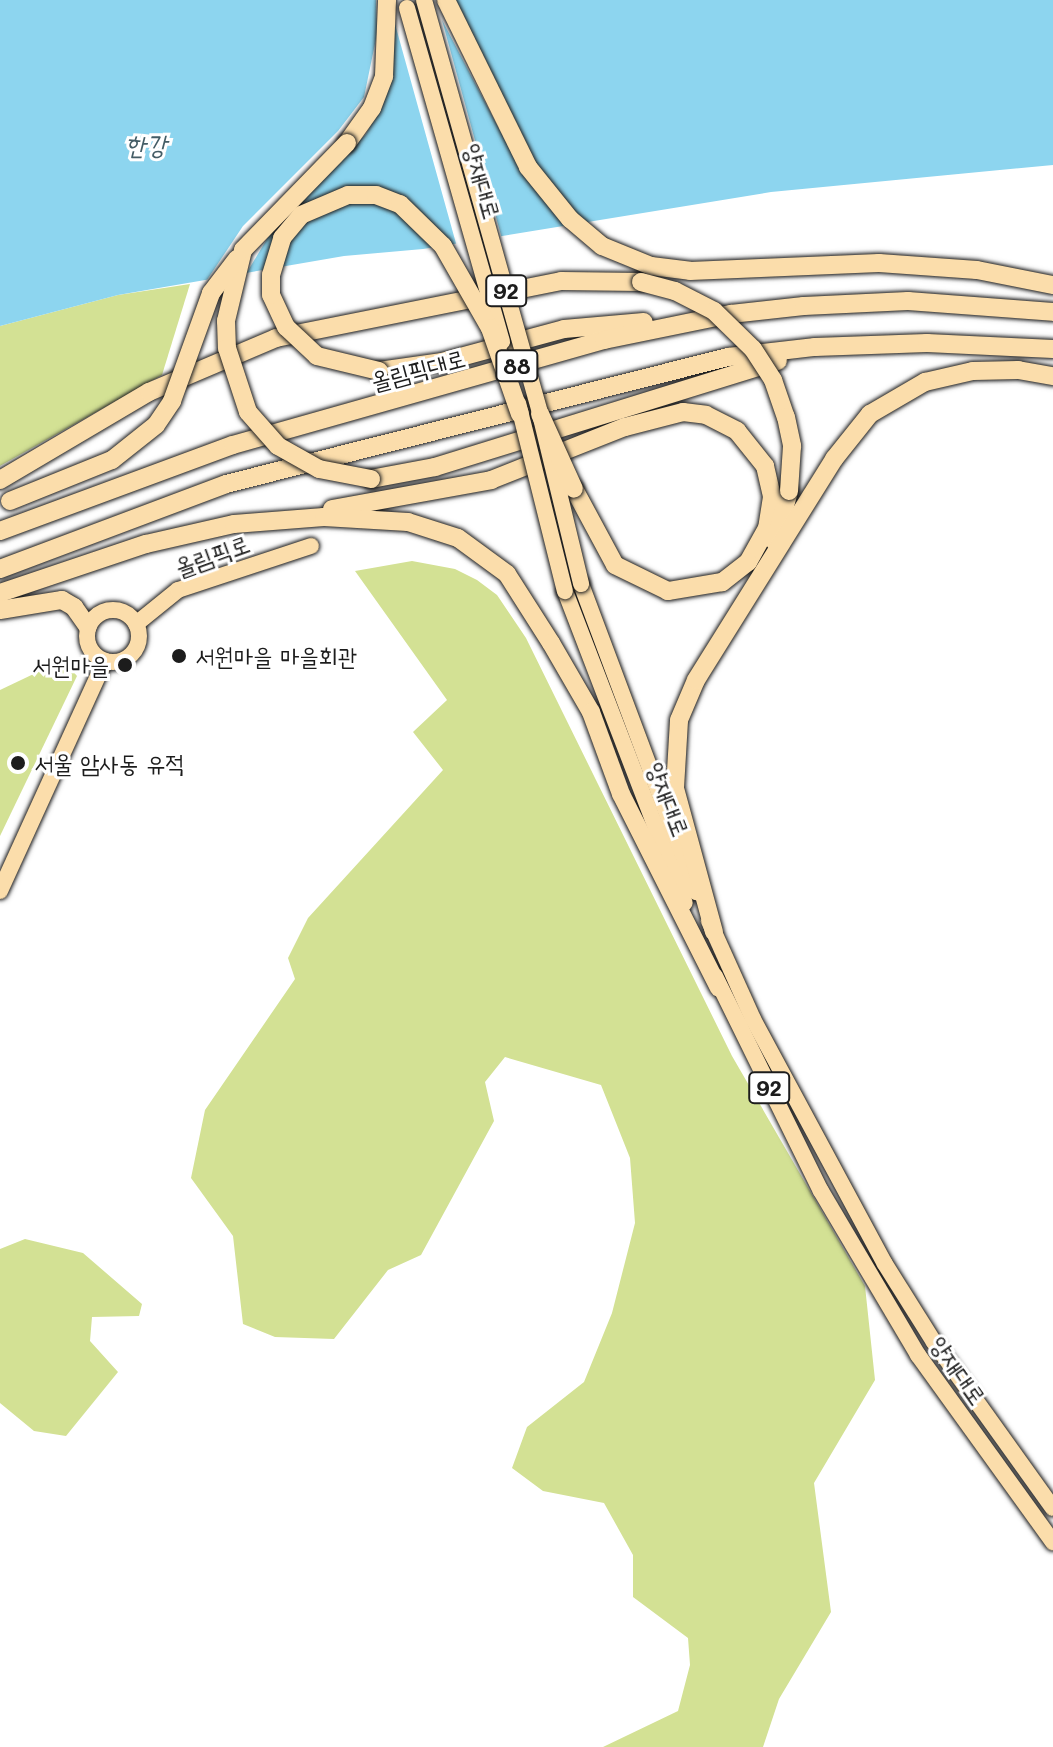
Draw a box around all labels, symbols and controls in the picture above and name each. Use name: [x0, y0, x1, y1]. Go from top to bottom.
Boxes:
water label: 한강: [125, 129, 167, 161]
street label: 양재대로: [459, 140, 507, 222]
road number: 92: [484, 273, 528, 309]
street label: 올림픽대로: [368, 343, 468, 395]
road number: 88: [495, 348, 539, 384]
street label: 올림픽로: [171, 528, 253, 582]
place label: 서원마을 마을회관: [195, 642, 357, 670]
marker: 서원마을 마을회관: [170, 647, 188, 665]
place label: 서원마을: [32, 651, 109, 679]
marker: 서원마을: [116, 656, 134, 674]
place label: 서울 암사동 유적: [34, 749, 185, 777]
marker: 서울 암사동 유적: [9, 754, 27, 772]
street label: 양재대로: [642, 758, 696, 840]
road number: 92: [747, 1070, 791, 1106]
street label: 양재대로: [925, 1330, 993, 1410]

